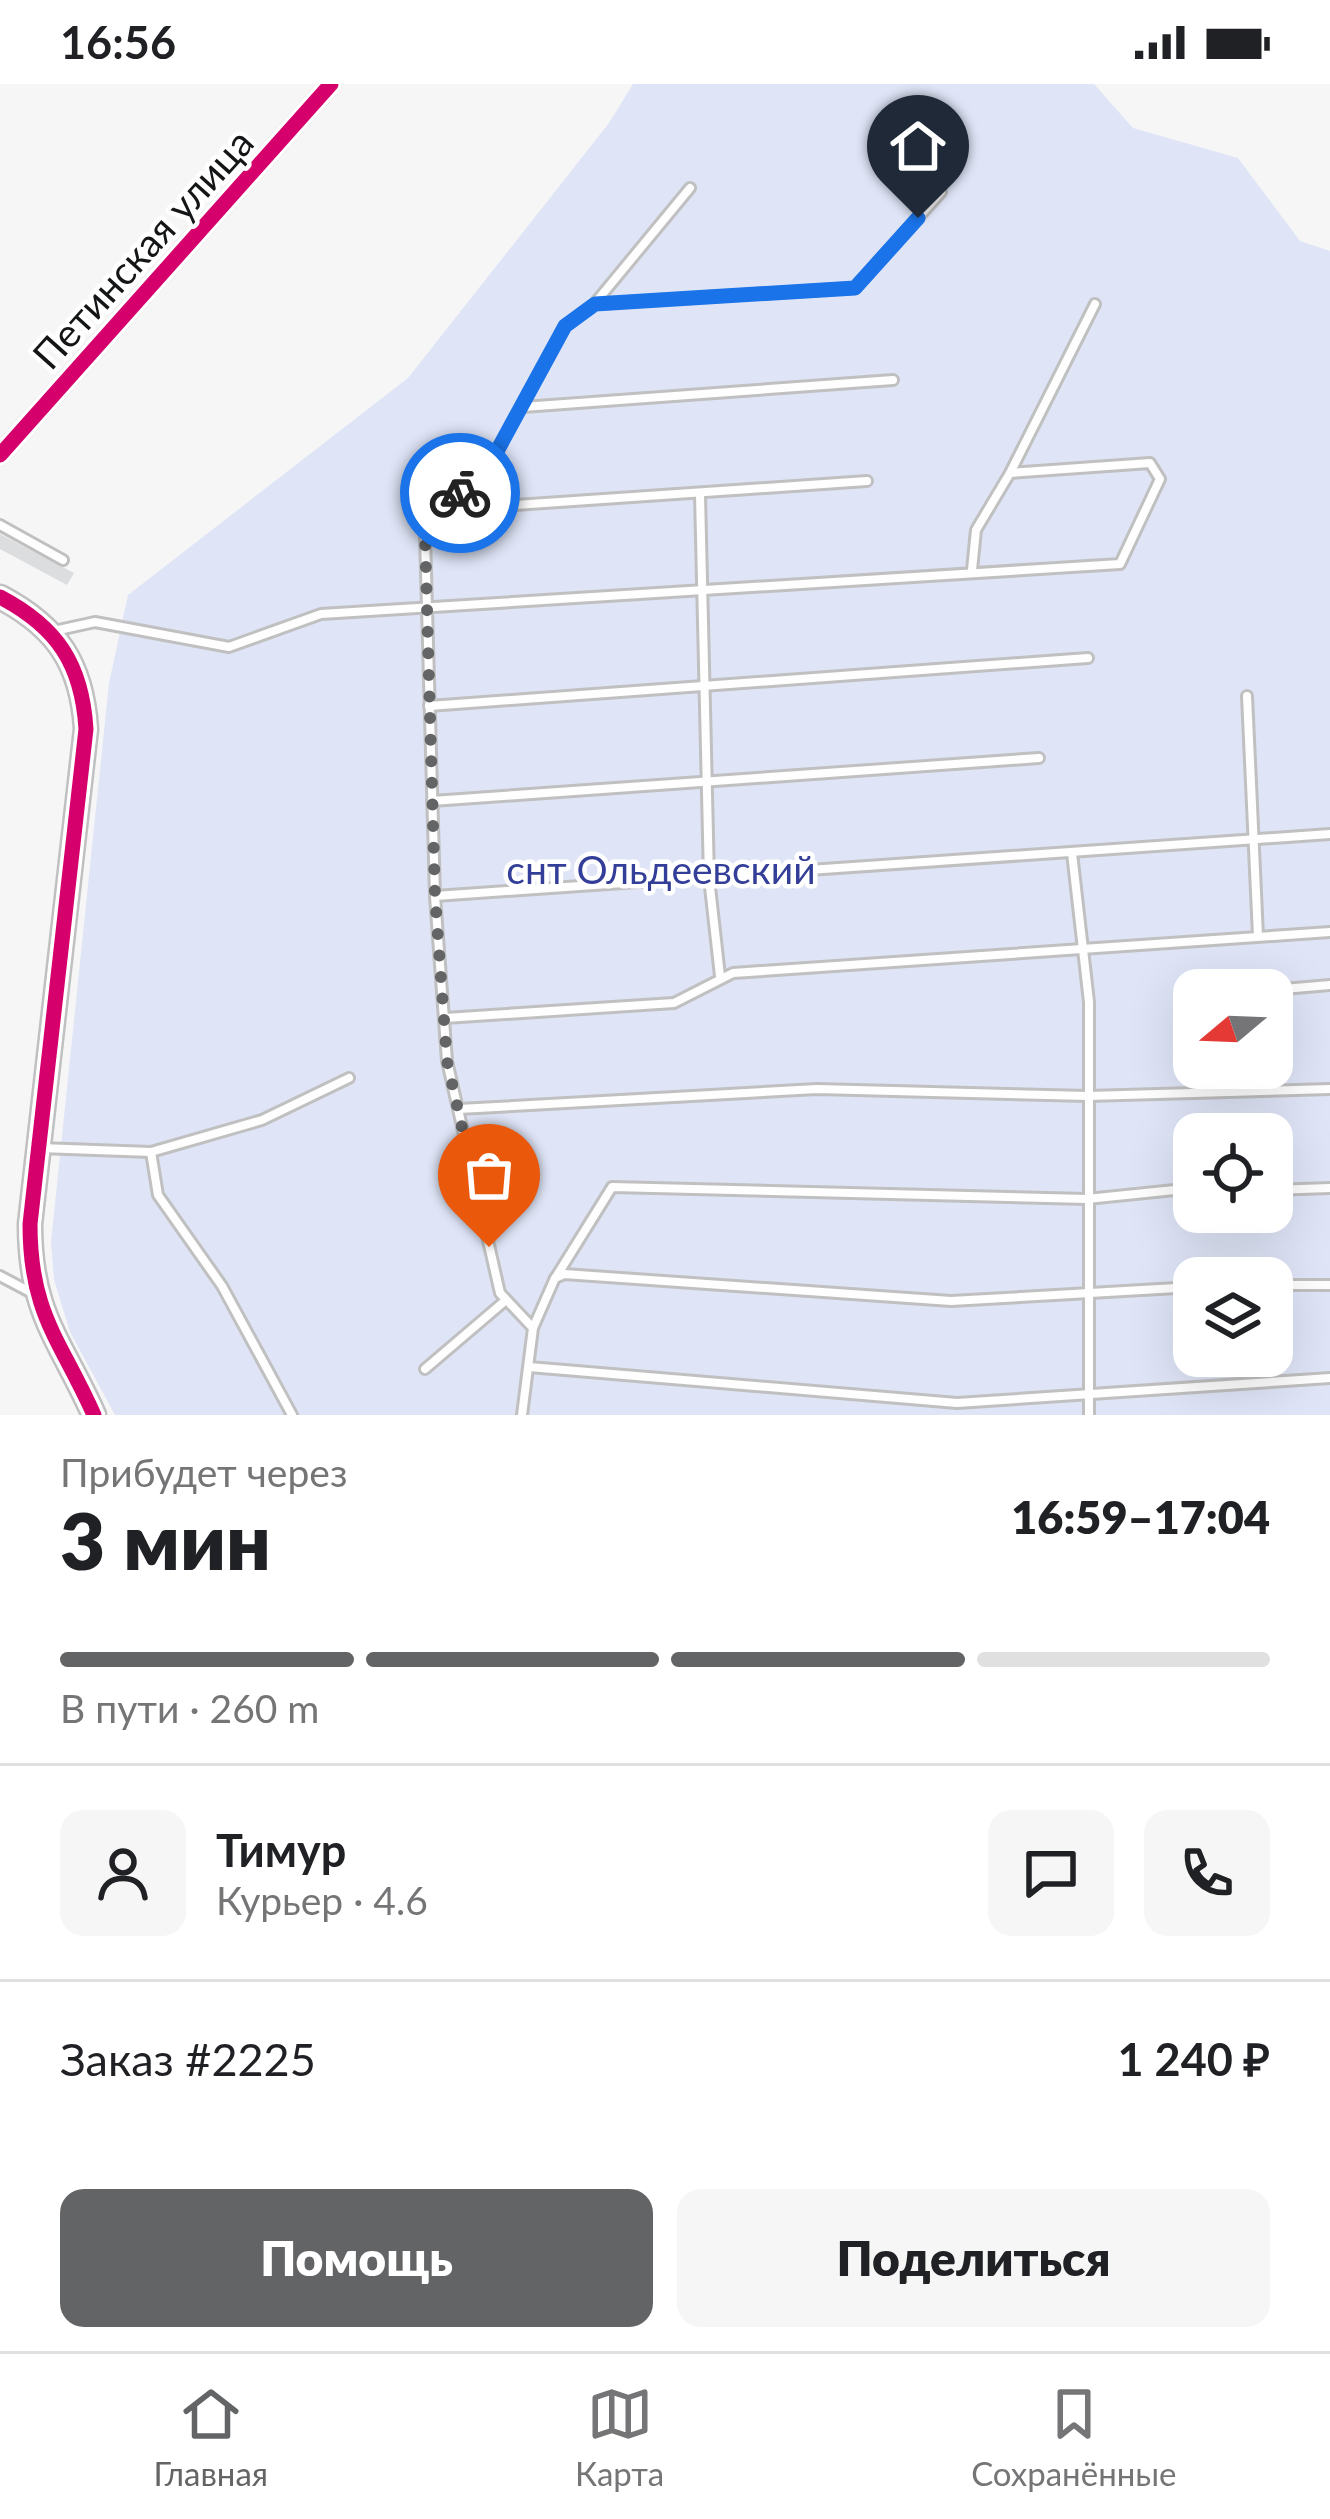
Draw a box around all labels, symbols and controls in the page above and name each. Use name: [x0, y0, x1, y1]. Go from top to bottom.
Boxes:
text: 16:56: [60, 15, 176, 69]
pin: [867, 95, 969, 218]
icon: home: [885, 113, 951, 179]
street label: Петинская улица: [23, 119, 262, 378]
courier: [400, 433, 520, 553]
icon: bike: [427, 460, 493, 526]
park label: снт Ольдеевский: [506, 846, 816, 892]
north arrow: [1173, 969, 1293, 1089]
map controls: [1173, 969, 1293, 1377]
button: locate: [1173, 1113, 1293, 1233]
pin: [438, 1124, 540, 1247]
icon: bag: [456, 1142, 522, 1208]
button: layers: [1173, 1257, 1293, 1377]
text: Прибудет через: [60, 1449, 347, 1495]
text: 16:59–17:04: [1011, 1490, 1270, 1544]
text: 3 мин: [60, 1493, 271, 1587]
text: В пути · 260 m: [60, 1685, 319, 1731]
button: person: [60, 1810, 186, 1936]
button: chat: [988, 1810, 1114, 1936]
button: phone: [1144, 1810, 1270, 1936]
text: Тимур: [216, 1823, 346, 1877]
text: Курьер · 4.6: [216, 1877, 428, 1923]
text: Заказ #2225: [60, 2032, 316, 2086]
text: 1 240 ₽: [1118, 2032, 1270, 2086]
button: Помощь: [60, 2189, 653, 2327]
button: Поделиться: [677, 2189, 1270, 2327]
tab: Главная: [153, 2381, 268, 2493]
tab: Карта: [575, 2381, 664, 2493]
tab: Сохранённые: [971, 2381, 1177, 2493]

